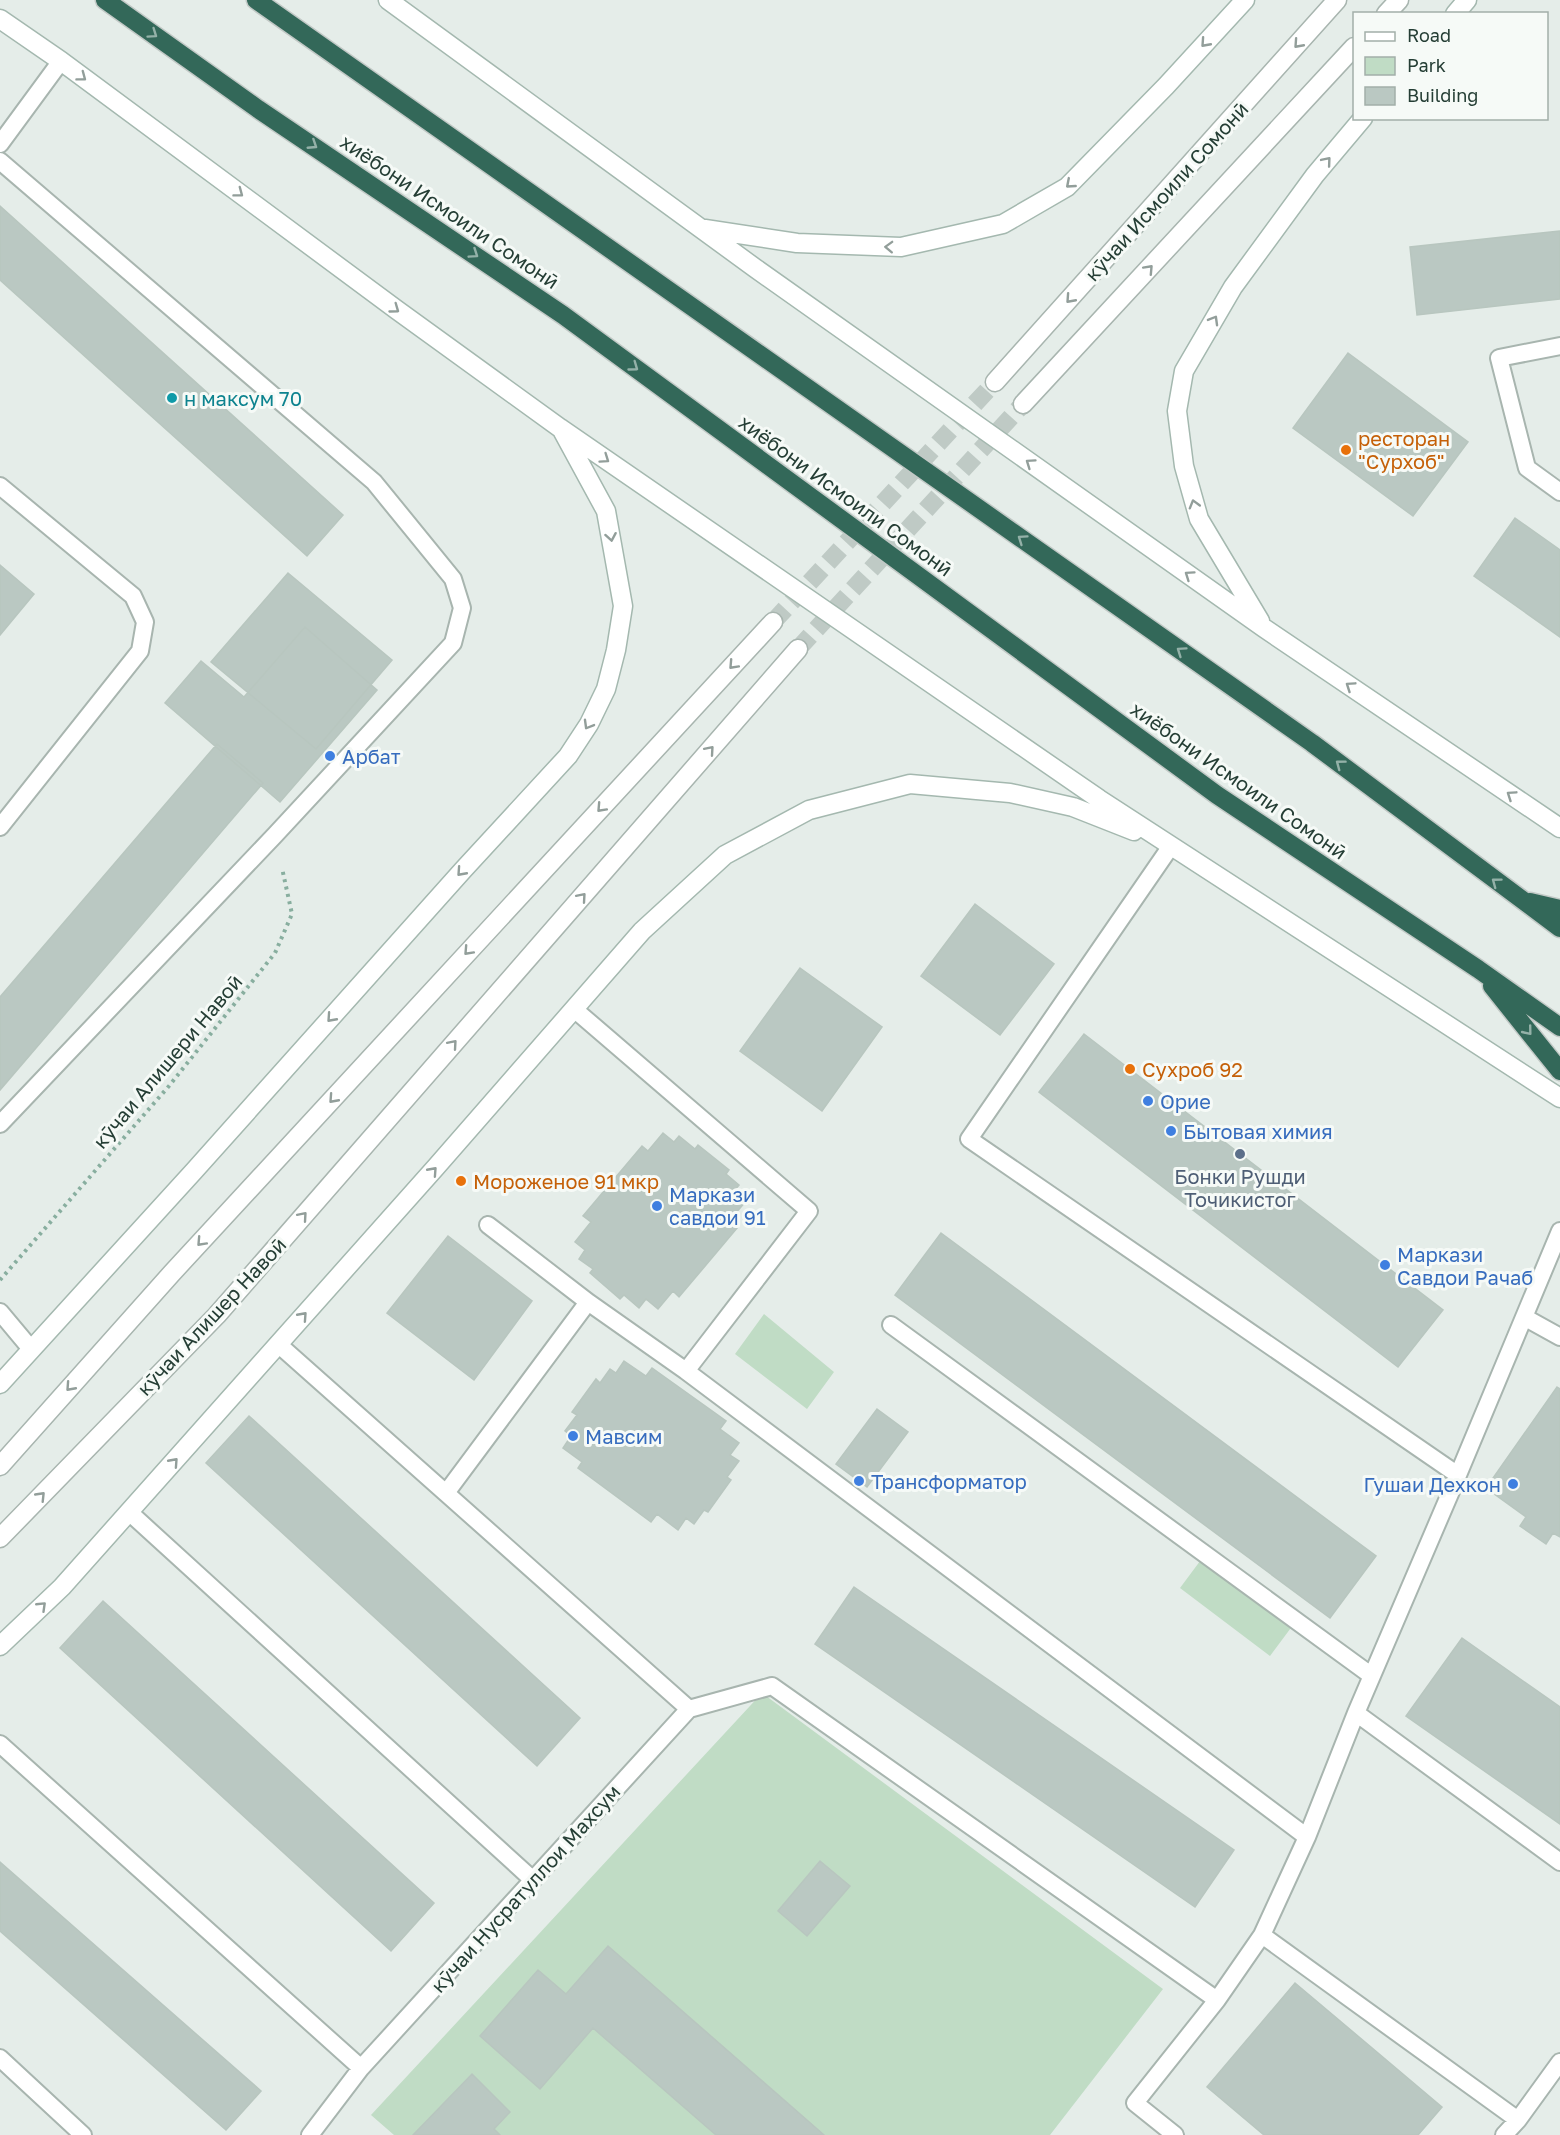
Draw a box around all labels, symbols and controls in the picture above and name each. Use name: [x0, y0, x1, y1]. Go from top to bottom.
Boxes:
legend: [1353, 12, 1548, 120]
text: Road: [1407, 24, 1451, 46]
one-way arrow: [146, 27, 157, 38]
one-way arrow: [1202, 36, 1213, 47]
one-way arrow: [1294, 37, 1305, 47]
text: Park: [1407, 54, 1446, 76]
one-way arrow: [75, 70, 86, 81]
text: Building: [1407, 84, 1478, 106]
street label: кӯчаи Исмоили Сомонӣ: [1079, 97, 1253, 285]
street label: хиёбони Исмоили Сомонӣ: [336, 129, 564, 293]
one-way arrow: [306, 138, 317, 149]
one-way arrow: [1320, 157, 1331, 168]
one-way arrow: [1066, 176, 1077, 187]
one-way arrow: [232, 186, 243, 197]
one-way arrow: [885, 240, 894, 253]
one-way arrow: [468, 247, 479, 258]
one-way arrow: [1142, 265, 1153, 276]
one-way arrow: [1066, 292, 1077, 302]
one-way arrow: [389, 302, 400, 313]
one-way arrow: [1207, 316, 1219, 326]
one-way arrow: [627, 360, 638, 371]
place label: н максум 70: [184, 386, 302, 410]
marker: н максум 70: [165, 391, 179, 405]
street label: хиёбони Исмоили Сомонӣ: [735, 409, 957, 581]
place label: ресторан "Сурхоб": [1358, 426, 1450, 473]
marker: ресторан "Сурхоб": [1339, 443, 1353, 457]
one-way arrow: [599, 452, 610, 463]
one-way arrow: [1026, 459, 1037, 470]
one-way arrow: [1189, 499, 1201, 510]
one-way arrow: [604, 532, 616, 542]
one-way arrow: [1017, 535, 1028, 546]
one-way arrow: [1185, 572, 1196, 583]
one-way arrow: [1177, 647, 1188, 658]
one-way arrow: [729, 658, 740, 669]
one-way arrow: [1346, 682, 1357, 693]
street label: хиёбони Исмоили Сомонӣ: [1126, 696, 1352, 864]
one-way arrow: [584, 719, 595, 729]
place label: Арбат: [342, 744, 401, 768]
one-way arrow: [703, 746, 714, 757]
marker: Арбат: [323, 749, 337, 763]
one-way arrow: [1336, 760, 1347, 771]
one-way arrow: [1507, 791, 1518, 802]
one-way arrow: [597, 802, 608, 812]
one-way arrow: [457, 865, 468, 876]
one-way arrow: [1491, 878, 1502, 889]
one-way arrow: [574, 893, 585, 904]
one-way arrow: [464, 945, 475, 955]
street label: кӯчаи Алишери Навоӣ: [87, 969, 247, 1153]
one-way arrow: [327, 1011, 338, 1021]
one-way arrow: [1520, 1024, 1531, 1035]
one-way arrow: [446, 1040, 457, 1051]
place label: Сухроб 92: [1142, 1057, 1243, 1081]
marker: Сухроб 92: [1123, 1062, 1137, 1076]
place label: Орие: [1160, 1089, 1211, 1113]
one-way arrow: [329, 1092, 340, 1102]
marker: Орие: [1141, 1094, 1155, 1108]
place label: Бытовая химия: [1183, 1119, 1333, 1143]
marker: Бытовая химия: [1164, 1124, 1178, 1138]
marker: Бонки Рушди Точикистог: [1233, 1147, 1247, 1161]
place label: Бонки Рушди Точикистог: [1174, 1164, 1306, 1211]
one-way arrow: [426, 1167, 437, 1177]
place label: Мороженое 91 мкр: [473, 1169, 659, 1193]
marker: Мороженое 91 мкр: [454, 1174, 468, 1188]
place label: Маркази савдои 91: [669, 1182, 766, 1229]
marker: Маркази савдои 91: [650, 1199, 664, 1213]
one-way arrow: [296, 1212, 307, 1223]
street label: кӯчаи Алишер Навоӣ: [132, 1232, 290, 1400]
one-way arrow: [197, 1235, 208, 1246]
place label: Маркази Савдои Рачаб: [1397, 1242, 1533, 1289]
marker: Маркази Савдои Рачаб: [1378, 1258, 1392, 1272]
one-way arrow: [296, 1312, 307, 1323]
one-way arrow: [66, 1380, 77, 1391]
place label: Мавсим: [585, 1424, 662, 1448]
marker: Мавсим: [566, 1429, 580, 1443]
one-way arrow: [167, 1458, 178, 1469]
place label: Трансформатор: [871, 1469, 1027, 1493]
place label: Гушаи Дехкон: [1364, 1472, 1501, 1496]
marker: Трансформатор: [852, 1474, 866, 1488]
marker: Гушаи Дехкон: [1506, 1477, 1520, 1491]
one-way arrow: [33, 1493, 44, 1504]
one-way arrow: [36, 1602, 46, 1613]
street label: кӯчаи Нусратуллои Махсум: [425, 1779, 625, 1997]

